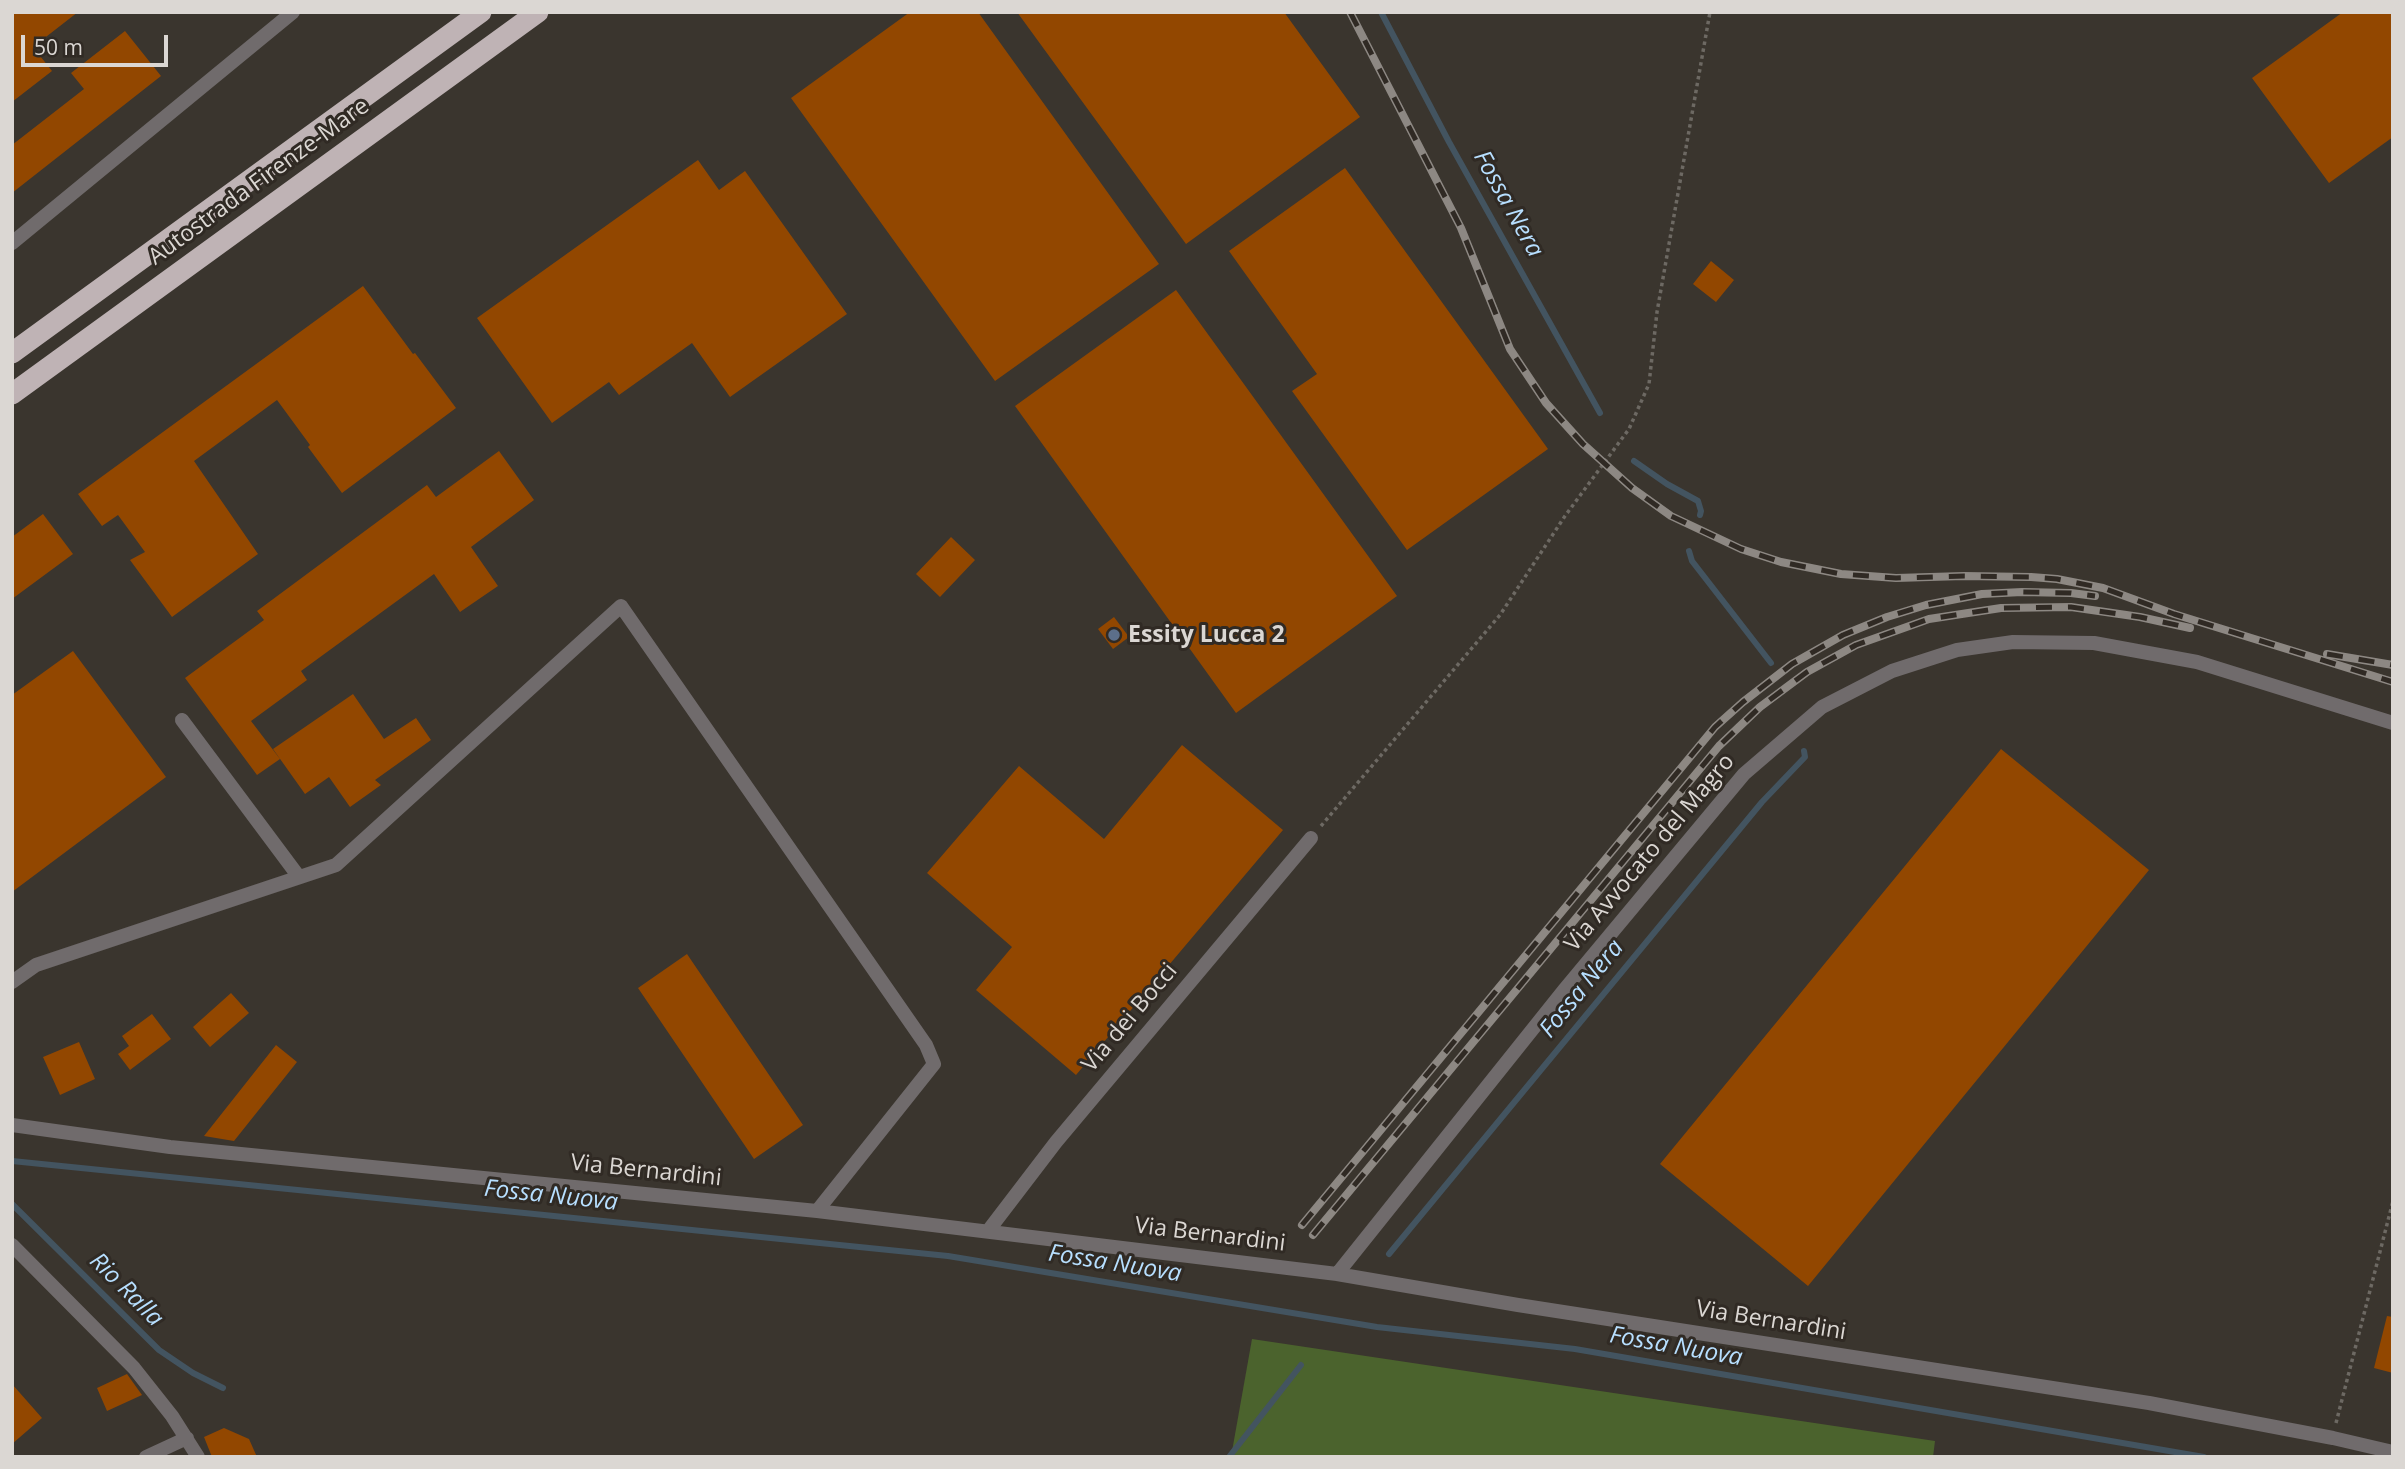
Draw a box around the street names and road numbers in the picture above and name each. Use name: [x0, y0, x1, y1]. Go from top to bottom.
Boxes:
street label: Autostrada Firenze-Mare: [143, 93, 375, 271]
street label: Via Avvocato del Magro: [1559, 749, 1741, 957]
street label: Via dei Bocci: [1076, 958, 1184, 1078]
street label: Via Bernardini: [569, 1149, 723, 1193]
street label: Via Bernardini: [1133, 1212, 1287, 1258]
street label: Via Bernardini: [1694, 1296, 1848, 1346]

